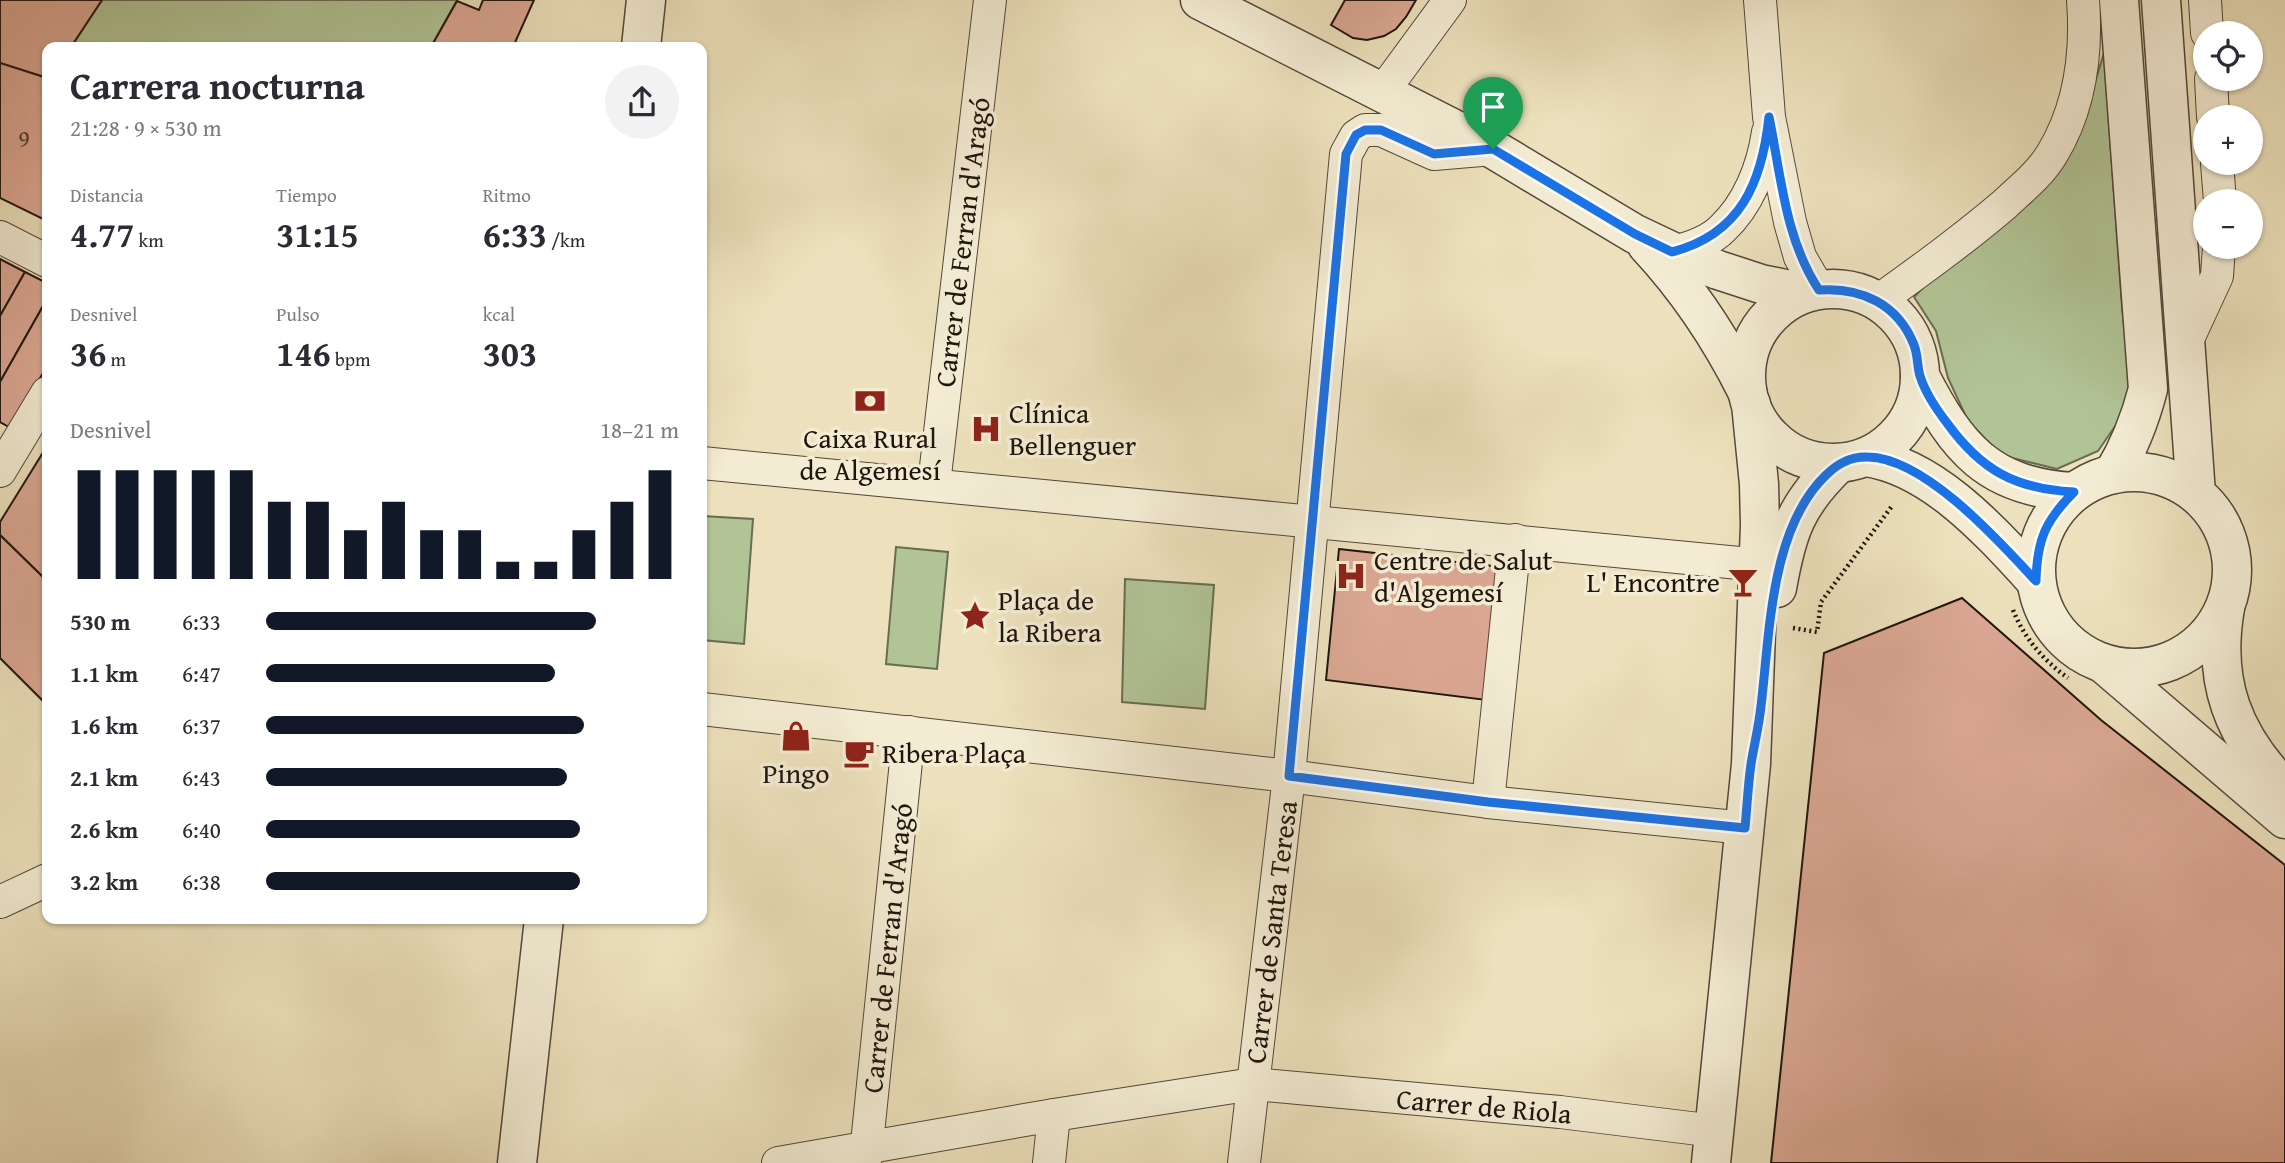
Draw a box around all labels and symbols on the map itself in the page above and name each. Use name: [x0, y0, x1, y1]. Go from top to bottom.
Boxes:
pin: [1463, 77, 1523, 149]
street label: Carrer de Ferran d'Aragó: [923, 95, 1000, 389]
house number: 9: [18, 120, 30, 155]
bank icon: Caixa Rural de Algemesí: [853, 384, 887, 418]
place label: Clínica Bellenguer: [1009, 392, 1137, 465]
hospital icon: Clínica Bellenguer: [969, 412, 1003, 446]
place label: Caixa Rural de Algemesí: [799, 417, 942, 490]
place label: Centre de Salut d'Algemesí: [1374, 539, 1553, 612]
hospital icon: Centre de Salut d'Algemesí: [1334, 559, 1368, 593]
place label: L' Encontre: [1587, 561, 1720, 602]
bar icon: L' Encontre: [1726, 565, 1760, 599]
place label: Plaça de la Ribera: [998, 579, 1102, 652]
place icon: Plaça de la Ribera: [958, 599, 992, 633]
shop icon: Pingo: [779, 719, 813, 753]
place label: Ribera Plaça: [882, 732, 1027, 773]
cafe icon: Ribera Plaça: [842, 736, 876, 770]
place label: Pingo: [763, 752, 829, 793]
street label: Carrer de Santa Teresa: [1234, 797, 1307, 1066]
street label: Carrer de Ferran d'Aragó: [851, 801, 922, 1095]
street label: Carrer de Riola: [1395, 1077, 1574, 1134]

